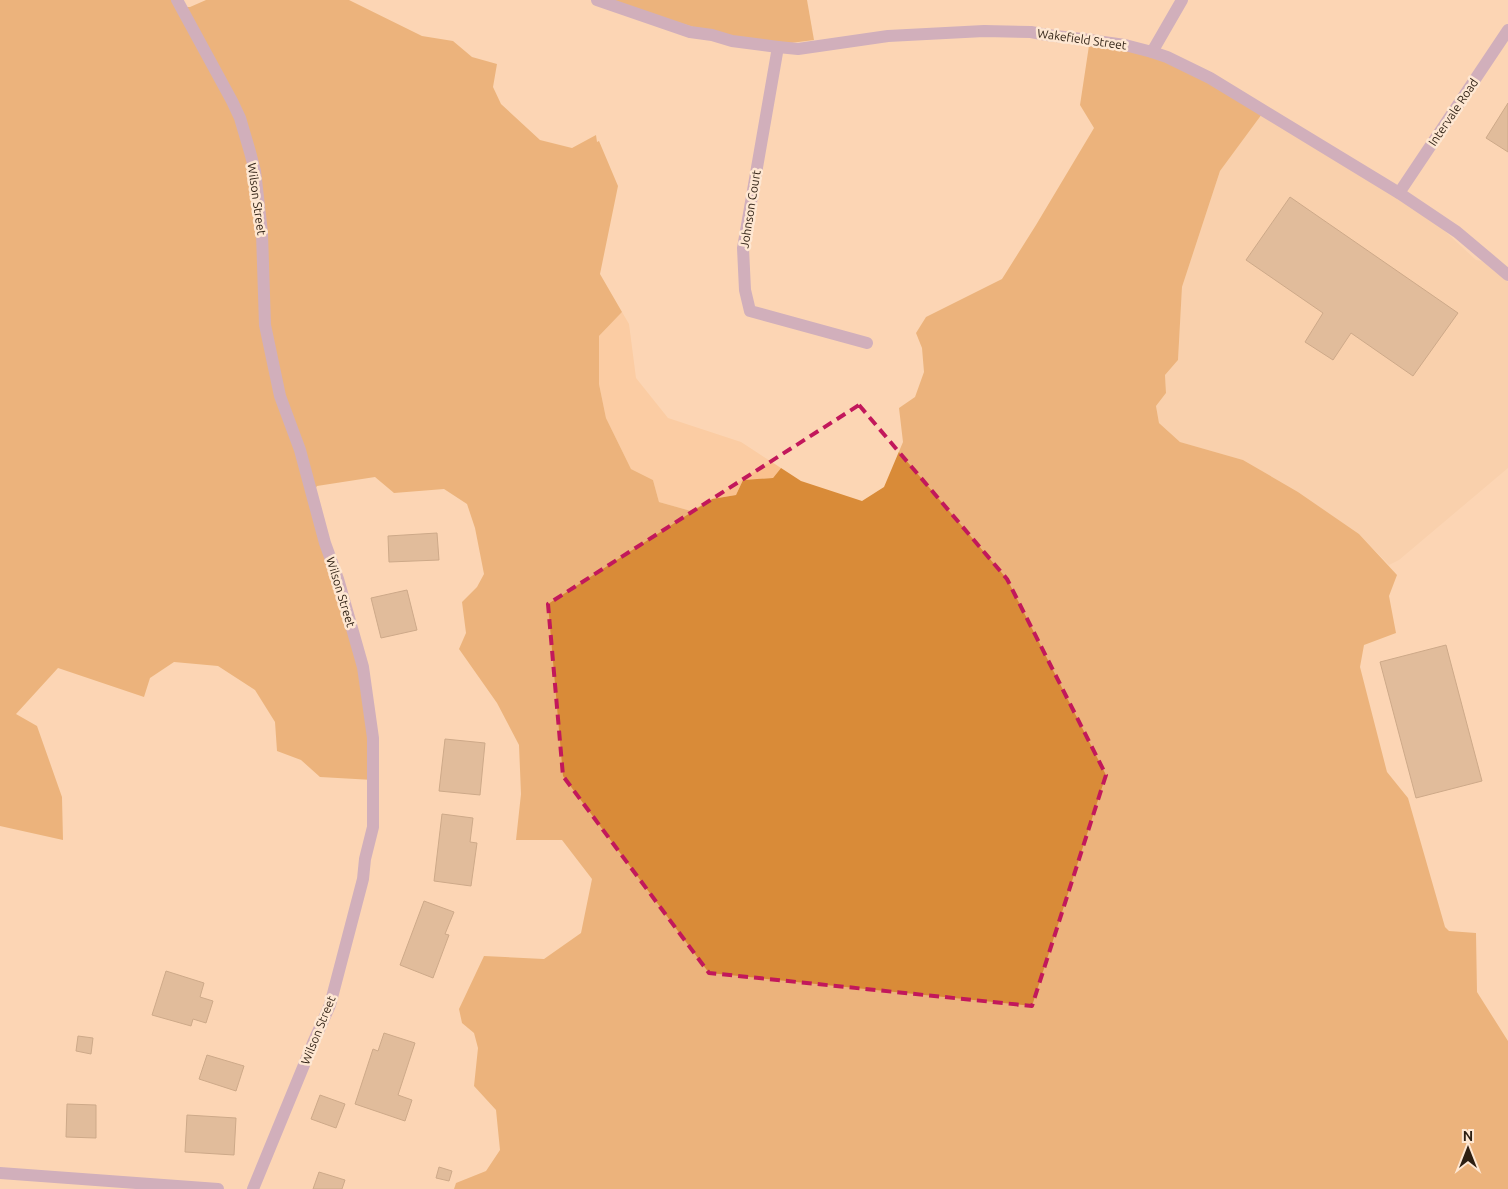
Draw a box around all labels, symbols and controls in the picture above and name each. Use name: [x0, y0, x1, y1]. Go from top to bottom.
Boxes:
street label: Wakefield Street: [1037, 26, 1128, 52]
street label: Intervale Road: [1426, 76, 1480, 148]
street label: Wilson Street: [246, 162, 269, 236]
street label: Johnson Court: [737, 169, 763, 249]
street label: Wilson Street: [324, 555, 358, 629]
street label: Wilson Street: [298, 994, 338, 1066]
north arrow: [1443, 1124, 1493, 1174]
text: N: [1463, 1128, 1473, 1144]

